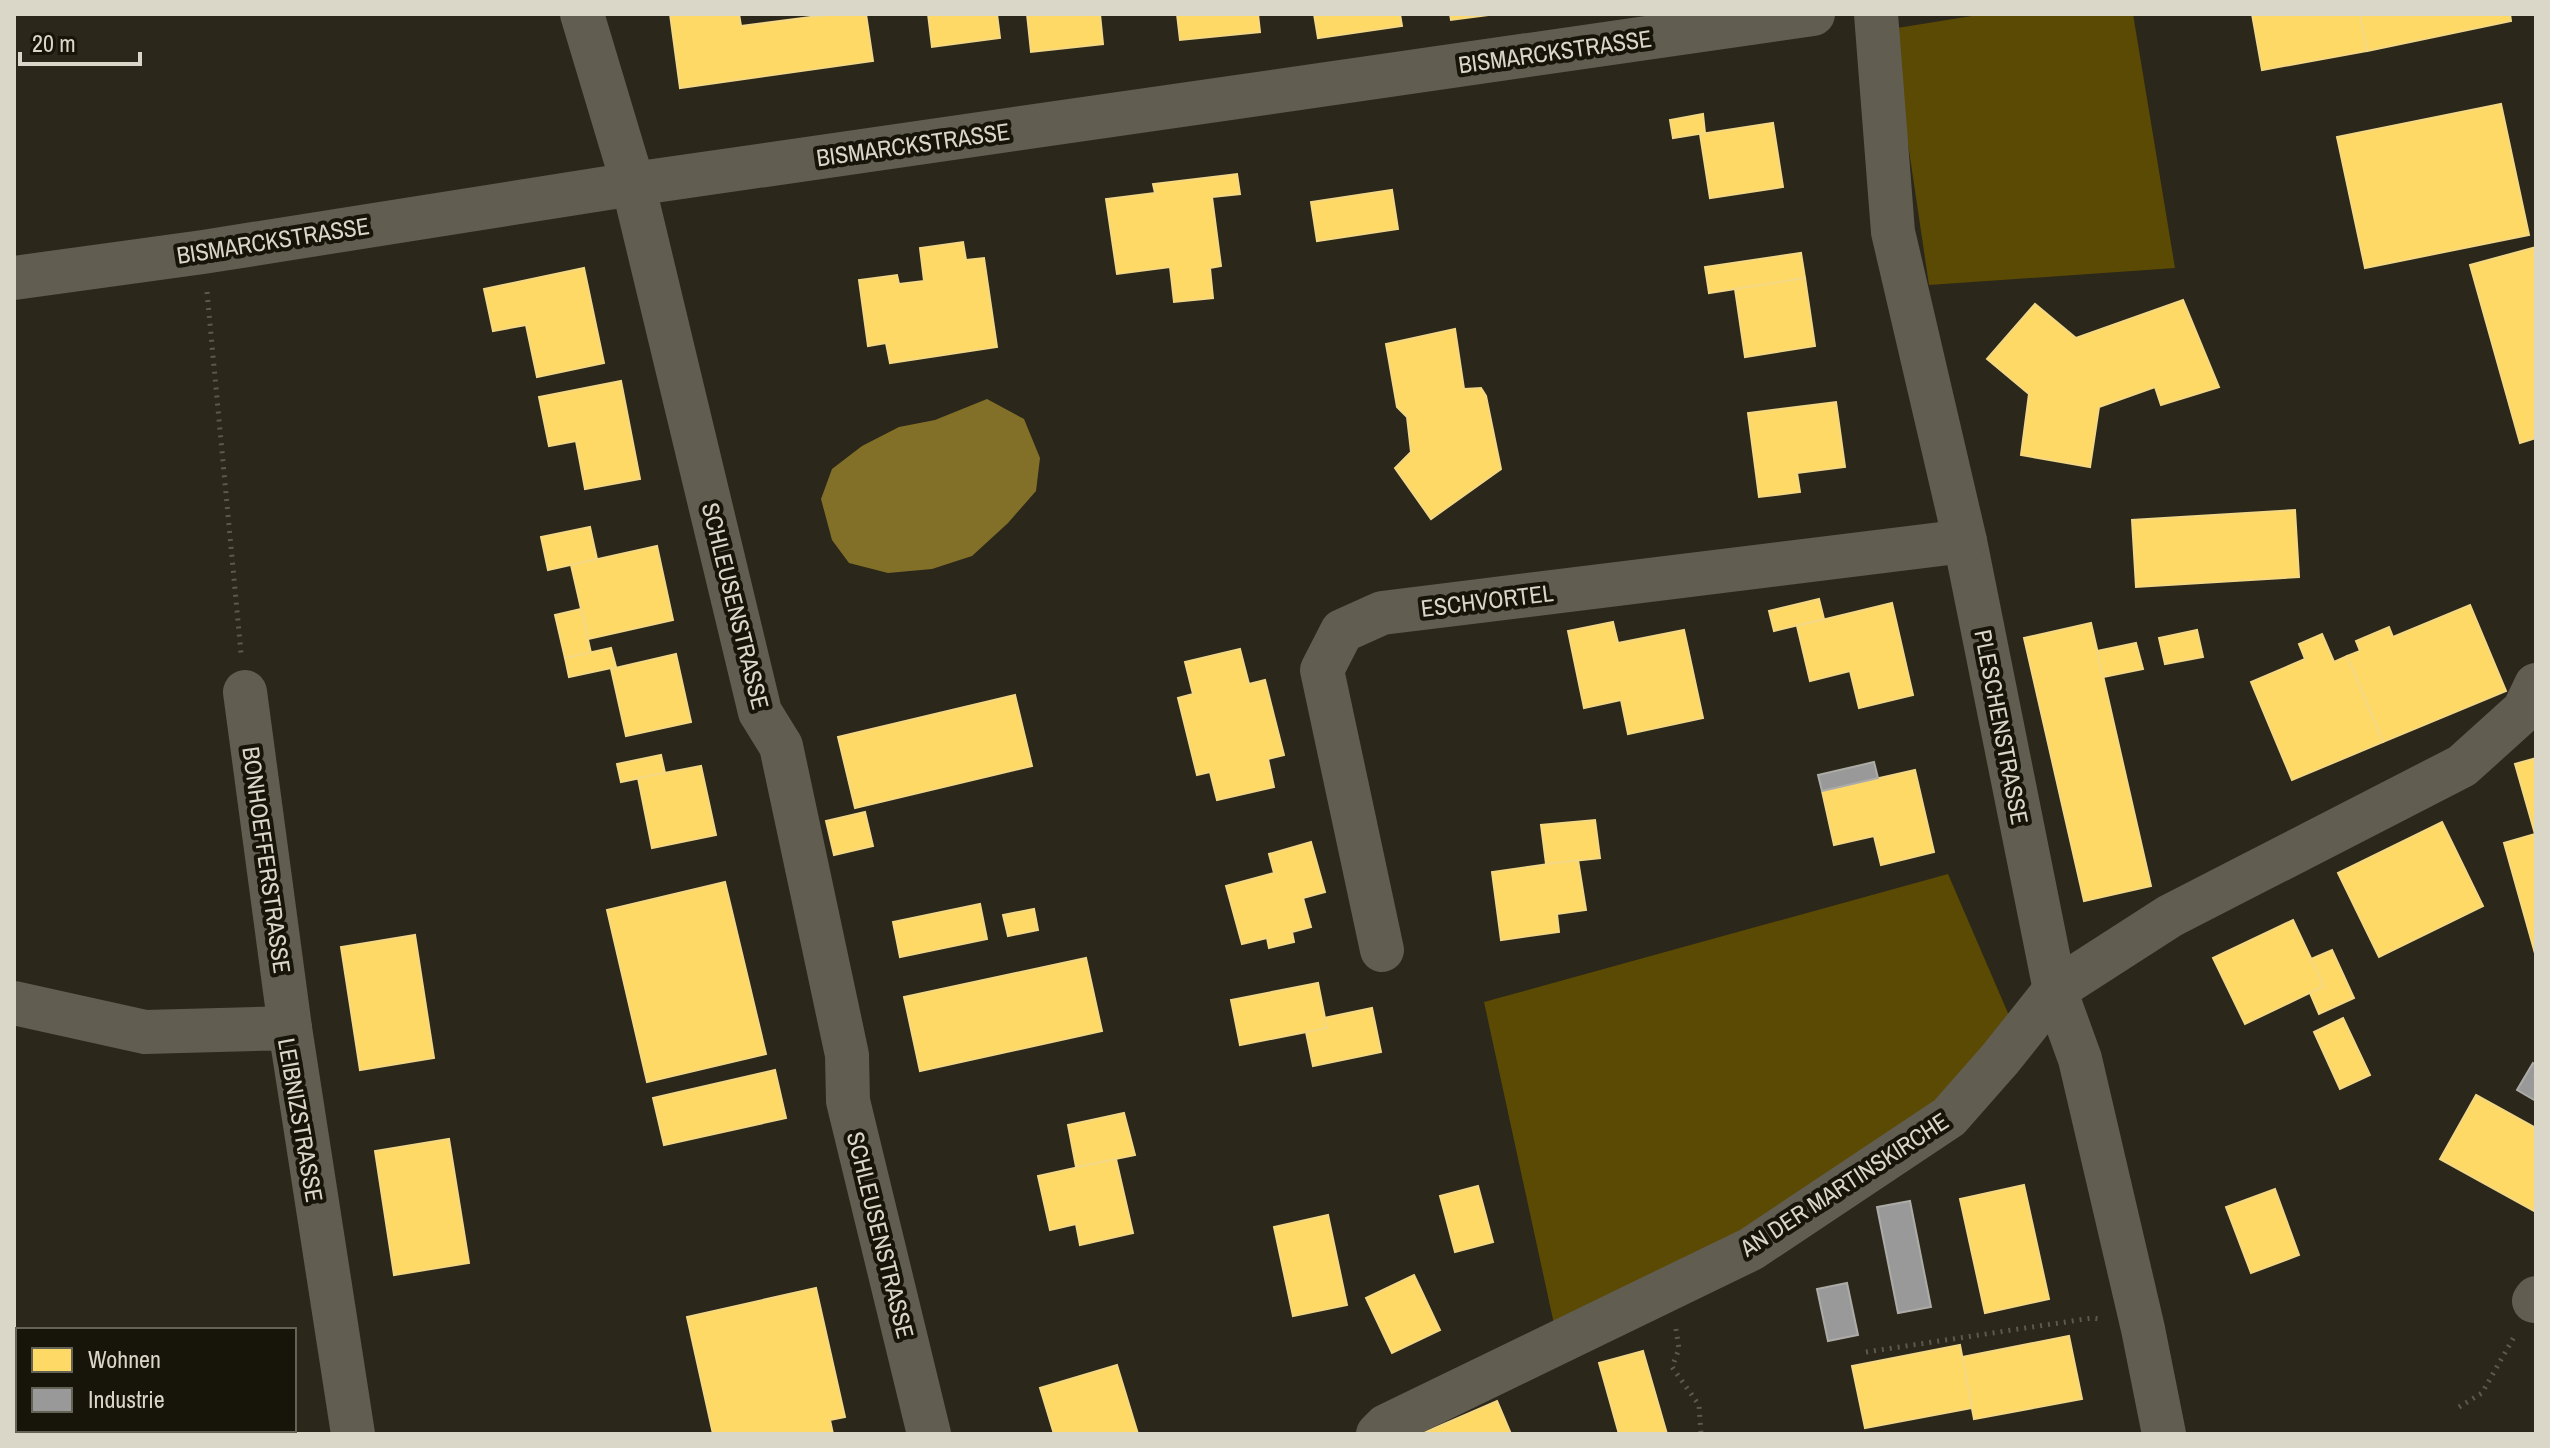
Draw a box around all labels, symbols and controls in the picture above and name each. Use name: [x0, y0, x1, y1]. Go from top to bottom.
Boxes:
scale bar: [20, 16, 140, 66]
street label: BISMARCKSTRASSE: [1456, 22, 1654, 80]
text: 20 m: [32, 27, 76, 59]
street label: BISMARCKSTRASSE: [814, 115, 1012, 173]
street label: BISMARCKSTRASSE: [174, 209, 372, 271]
street label: SCHLEUSENSTRASSE: [695, 499, 777, 713]
street label: ESCHVORTEL: [1419, 576, 1555, 624]
street label: PLESCHENSTRASSE: [1967, 627, 2037, 827]
street label: BONHOEFFERSTRASSE: [235, 745, 299, 975]
street label: LEIBNIZSTRASSE: [271, 1035, 331, 1205]
street label: AN DER MARTINSKIRCHE: [1733, 1105, 1954, 1264]
street label: SCHLEUSENSTRASSE: [840, 1128, 922, 1342]
legend: [16, 1328, 296, 1432]
text: Wohnen: [88, 1343, 161, 1375]
text: Industrie: [88, 1383, 165, 1415]

